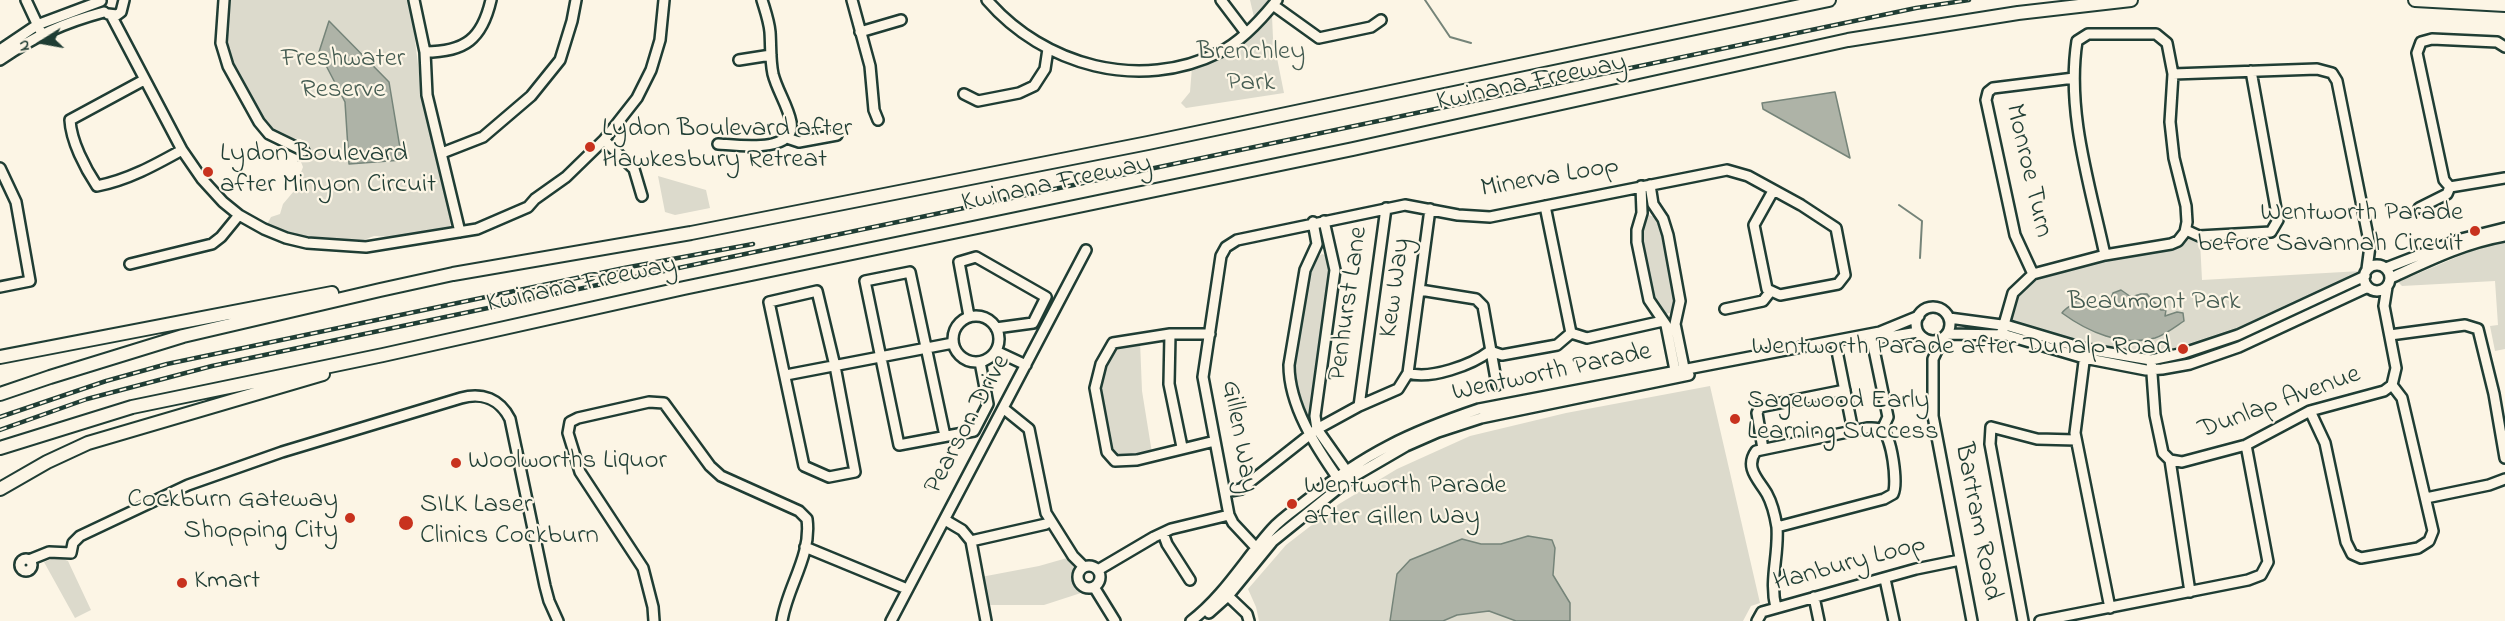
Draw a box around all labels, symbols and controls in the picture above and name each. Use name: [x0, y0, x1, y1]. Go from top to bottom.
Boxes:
north arrow: [12, 12, 72, 72]
text: N: [12, 38, 37, 53]
park label: Brenchley Park: [1197, 38, 1305, 101]
park label: Freshwater Reserve: [281, 45, 405, 108]
street label: Kwinana Freeway: [1434, 48, 1630, 120]
street label: Monroe Turn: [1996, 101, 2058, 241]
place label: Lydon Boulevard after Hawkesbury Retreat: [602, 115, 852, 178]
place label: Lydon Boulevard after Minyon Circuit: [220, 140, 436, 203]
marker: Lydon Boulevard after Hawkesbury Retreat: [583, 140, 597, 154]
street label: Kwinana Freeway: [959, 149, 1155, 221]
street label: Minerva Loop: [1478, 151, 1622, 207]
marker: Lydon Boulevard after Minyon Circuit: [201, 165, 215, 179]
place label: Wentworth Parade before Savannah Circuit: [2197, 199, 2463, 262]
marker: Wentworth Parade before Savannah Circuit: [2468, 224, 2482, 238]
street label: Penhurst Lane: [1323, 225, 1377, 383]
street label: Kew Way: [1374, 236, 1420, 340]
street label: Kwinana Freeway: [484, 250, 680, 322]
park label: Beaumont Park: [2067, 288, 2241, 320]
place label: Wentworth Parade after Dunalp Road: [1751, 333, 2171, 365]
street label: Wentworth Parade: [1449, 337, 1655, 411]
marker: Wentworth Parade after Dunalp Road: [2176, 342, 2190, 356]
street label: Pearson Drive: [919, 350, 1019, 500]
street label: Dunlap Avenue: [2195, 360, 2365, 448]
street label: Gillen Way: [1212, 378, 1264, 496]
place label: Sagewood Early Learning Success: [1747, 387, 1939, 450]
marker: Sagewood Early Learning Success: [1728, 412, 1742, 426]
street label: Bartram Road: [1945, 441, 2007, 603]
place label: Woolworths Liquor: [468, 447, 667, 479]
marker: Woolworths Liquor: [449, 456, 463, 470]
place label: Wentworth Parade after Gillen Way: [1304, 472, 1507, 535]
place label: Cockburn Gateway Shopping City: [127, 486, 338, 549]
place label: SILK Laser Clinics Cockburn: [420, 491, 599, 554]
marker: Wentworth Parade after Gillen Way: [1285, 497, 1299, 511]
marker: Cockburn Gateway Shopping City: [343, 511, 357, 525]
marker: SILK Laser Clinics Cockburn: [397, 514, 415, 532]
street label: Hanbury Loop: [1770, 529, 1930, 601]
place label: Kmart: [194, 567, 260, 599]
marker: Kmart: [175, 576, 189, 590]

